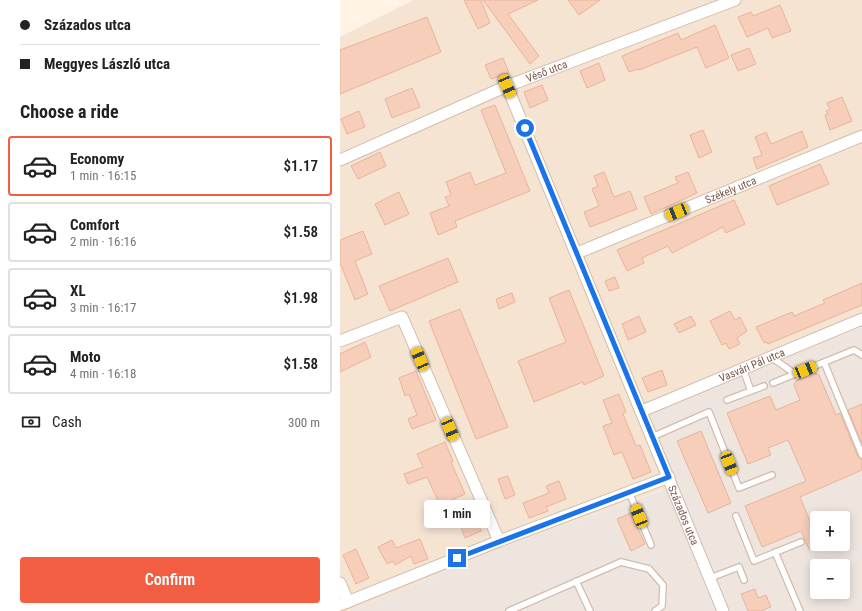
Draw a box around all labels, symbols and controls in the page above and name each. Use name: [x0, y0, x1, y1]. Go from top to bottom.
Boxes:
text: Százados utca: [44, 16, 131, 34]
text: Meggyes László utca: [44, 55, 170, 73]
street label: Véső utca: [524, 58, 569, 85]
car: [497, 73, 517, 99]
text: Choose a ride: [20, 101, 119, 122]
route start: [516, 119, 534, 137]
icon: car: [22, 148, 58, 184]
text: Economy: [70, 150, 124, 168]
text: $1.17: [284, 157, 318, 175]
text: 1 min · 16:15: [70, 168, 136, 183]
street label: Székely utca: [703, 174, 758, 207]
car: [664, 202, 690, 222]
icon: car: [22, 214, 58, 250]
text: Comfort: [70, 216, 119, 234]
text: $1.58: [284, 223, 318, 241]
text: 2 min · 16:16: [70, 234, 136, 249]
icon: car: [22, 280, 58, 316]
text: XL: [70, 282, 86, 300]
text: $1.98: [284, 289, 318, 307]
text: 3 min · 16:17: [70, 300, 136, 315]
icon: car: [22, 346, 58, 382]
car: [410, 346, 430, 372]
street label: Vasvári Pál utca: [717, 346, 787, 385]
text: Moto: [70, 348, 101, 366]
text: $1.58: [284, 355, 318, 373]
car: [792, 360, 818, 380]
text: 4 min · 16:18: [70, 366, 136, 381]
icon: cash: [20, 411, 42, 433]
text: Cash: [52, 413, 82, 431]
text: 300 m: [288, 415, 320, 430]
car: [440, 416, 460, 442]
car: [719, 450, 739, 476]
street label: Százados utca: [665, 483, 701, 547]
callout: 1 min: [424, 500, 490, 528]
car: [629, 503, 649, 529]
text: 1 min: [443, 506, 471, 521]
map controls: [810, 511, 850, 599]
button: +: [810, 511, 850, 551]
route end: [448, 549, 466, 567]
button: Confirm: [20, 557, 320, 603]
button: −: [810, 559, 850, 599]

